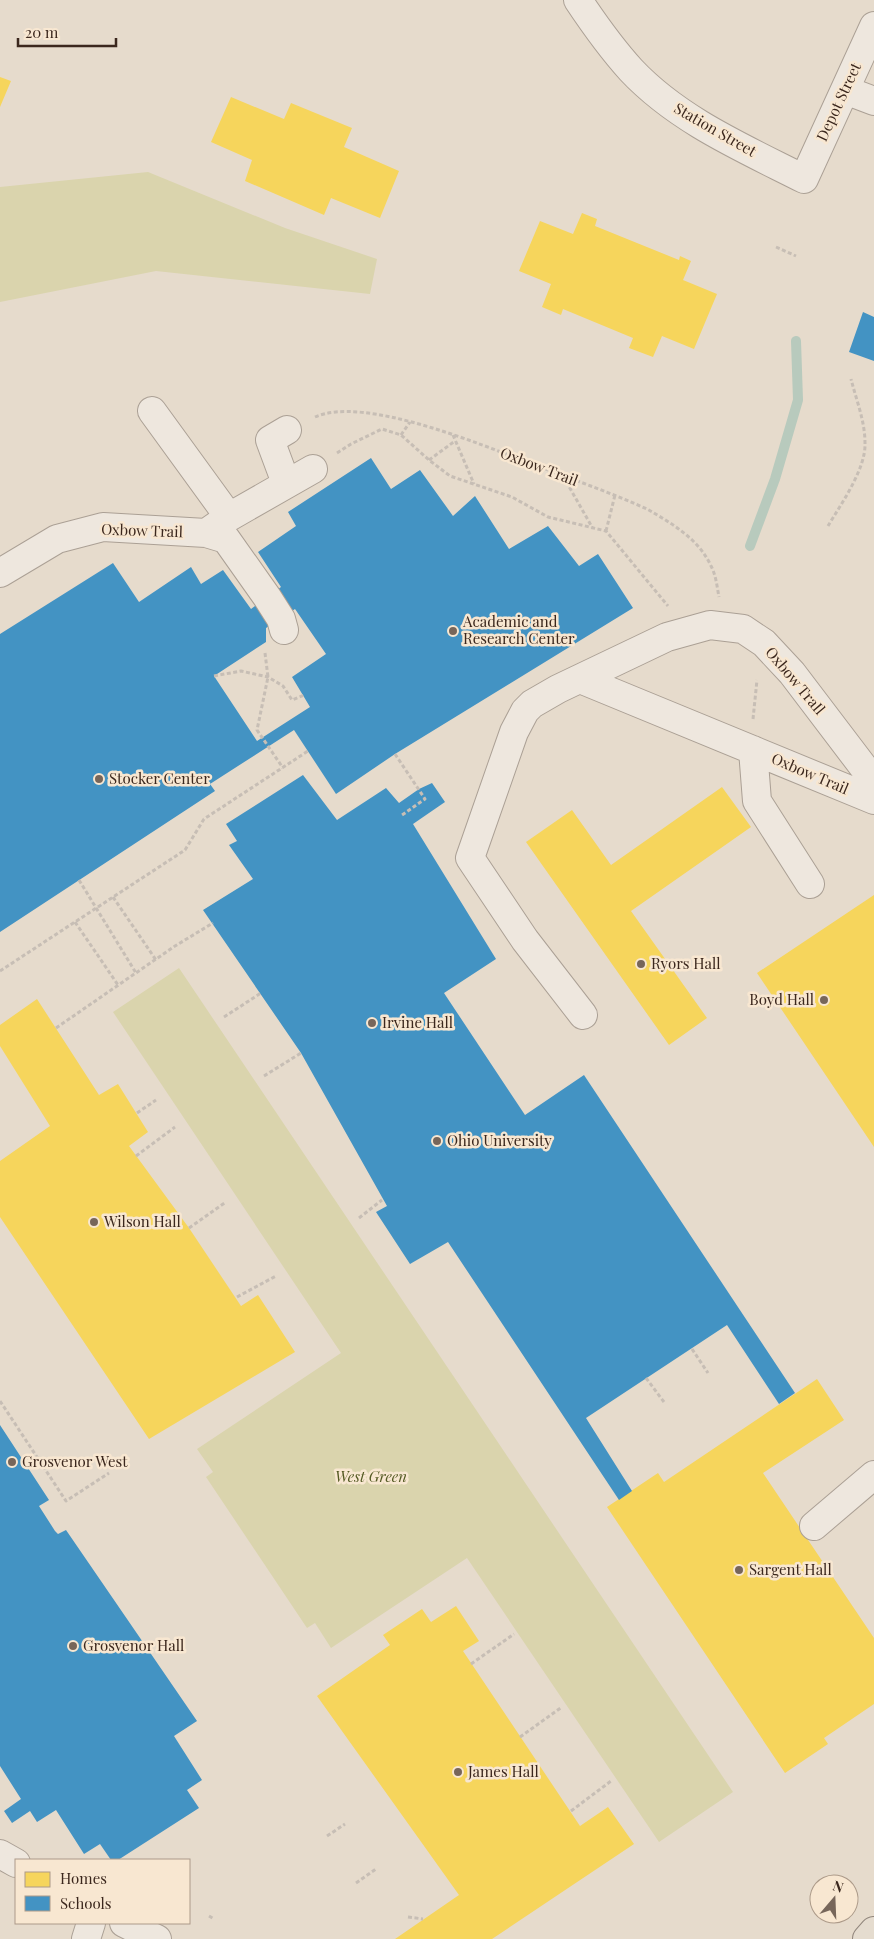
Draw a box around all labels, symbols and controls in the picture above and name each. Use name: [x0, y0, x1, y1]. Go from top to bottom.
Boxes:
scale bar: [18, 15, 115, 47]
text: 20 m: [25, 22, 59, 42]
street label: Depot Street: [811, 58, 865, 144]
street label: Station Street: [671, 98, 761, 161]
street label: Oxbow Trail: [498, 442, 581, 490]
street label: Oxbow Trail: [101, 519, 183, 541]
place label: Academic and Research Center: [462, 611, 575, 648]
marker: Academic and Research Center: [447, 625, 459, 637]
street label: Oxbow TraIl: [762, 642, 830, 718]
street label: Oxbow Trail: [769, 748, 852, 798]
place label: Stocker Center: [109, 768, 210, 788]
marker: Stocker Center: [93, 773, 105, 785]
place label: Ryors Hall: [651, 953, 721, 973]
marker: Ryors Hall: [635, 958, 647, 970]
place label: Boyd Hall: [749, 989, 814, 1009]
marker: Boyd Hall: [818, 994, 830, 1006]
place label: Irvine Hall: [382, 1012, 453, 1032]
marker: Irvine Hall: [366, 1017, 378, 1029]
place label: Ohio University: [447, 1130, 552, 1150]
marker: Ohio University: [431, 1135, 443, 1147]
place label: Wilson Hall: [103, 1211, 181, 1231]
marker: Wilson Hall: [88, 1216, 100, 1228]
place label: Grosvenor West: [22, 1451, 128, 1471]
marker: Grosvenor West: [6, 1456, 18, 1468]
park label: West Green: [335, 1466, 407, 1486]
place label: Sargent Hall: [749, 1559, 832, 1579]
marker: Sargent Hall: [733, 1564, 745, 1576]
place label: Grosvenor Hall: [83, 1635, 184, 1655]
marker: Grosvenor Hall: [67, 1640, 79, 1652]
place label: James Hall: [467, 1761, 539, 1781]
marker: James Hall: [452, 1766, 464, 1778]
legend: [15, 1859, 190, 1924]
text: Homes: [60, 1868, 107, 1888]
north arrow: [809, 1874, 859, 1924]
text: N: [831, 1876, 846, 1897]
text: Schools: [60, 1893, 112, 1913]

